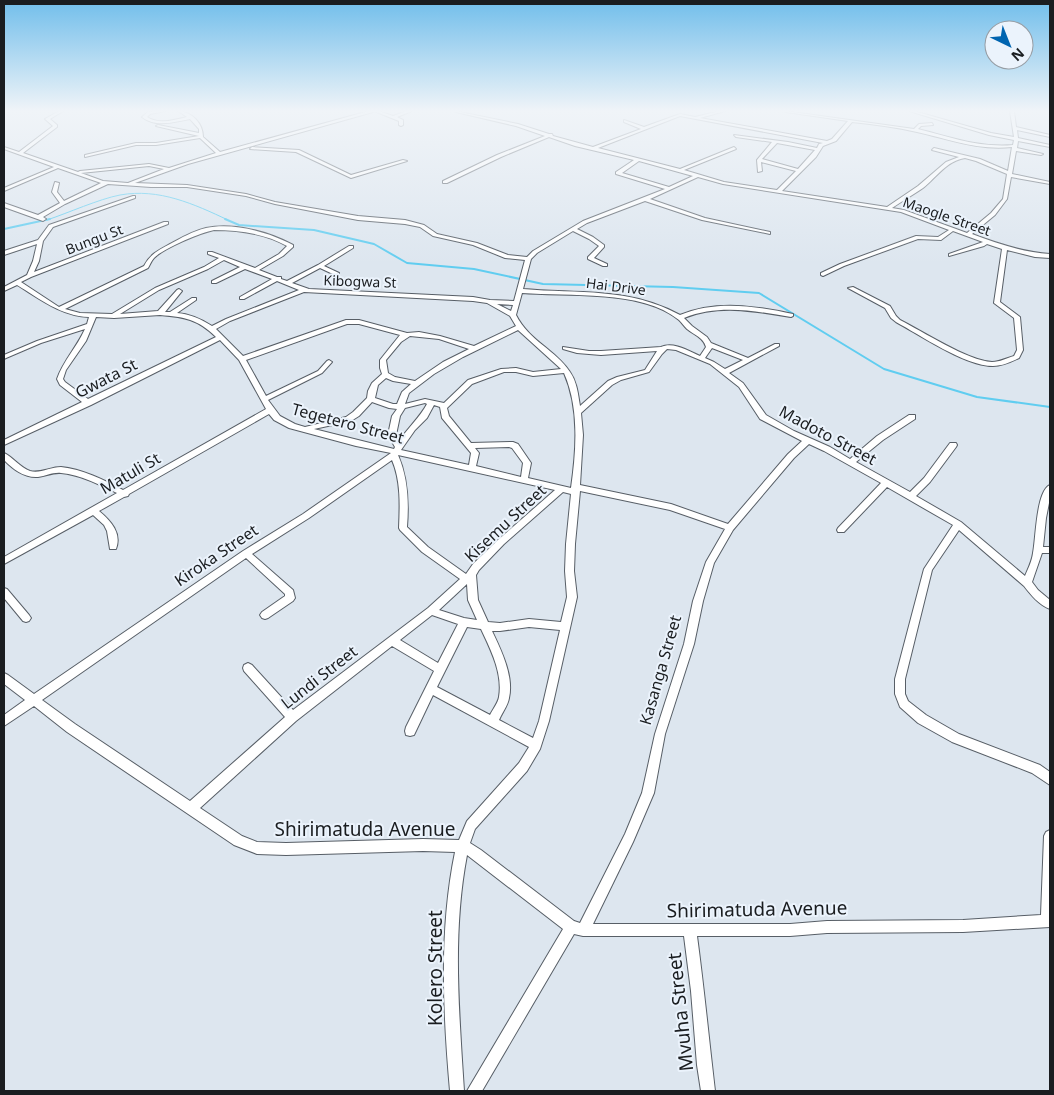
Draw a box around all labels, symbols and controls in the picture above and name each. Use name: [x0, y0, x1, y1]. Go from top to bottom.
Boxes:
north arrow: [984, 20, 1034, 70]
text: N: [1008, 44, 1029, 66]
street label: Maogle Street: [900, 192, 994, 240]
street label: Bungu St: [63, 219, 125, 259]
street label: Kibogwa St: [323, 270, 397, 292]
street label: Hai Drive: [585, 273, 647, 299]
street label: Gwata St: [71, 353, 141, 403]
street label: Tegetero Street: [289, 397, 407, 449]
street label: Madoto Street: [775, 400, 881, 470]
street label: Matuli St: [96, 447, 164, 499]
street label: Kisemu Street: [459, 479, 551, 567]
street label: Kiroka Street: [170, 519, 262, 591]
street label: Kasanga Street: [634, 612, 686, 727]
street label: Lundi Street: [276, 640, 362, 714]
street label: Shirimatuda Avenue: [275, 816, 455, 842]
street label: Shirimatuda Avenue: [666, 894, 848, 924]
street label: Kolero Street: [422, 910, 448, 1026]
street label: Mvuha Street: [661, 951, 699, 1073]

